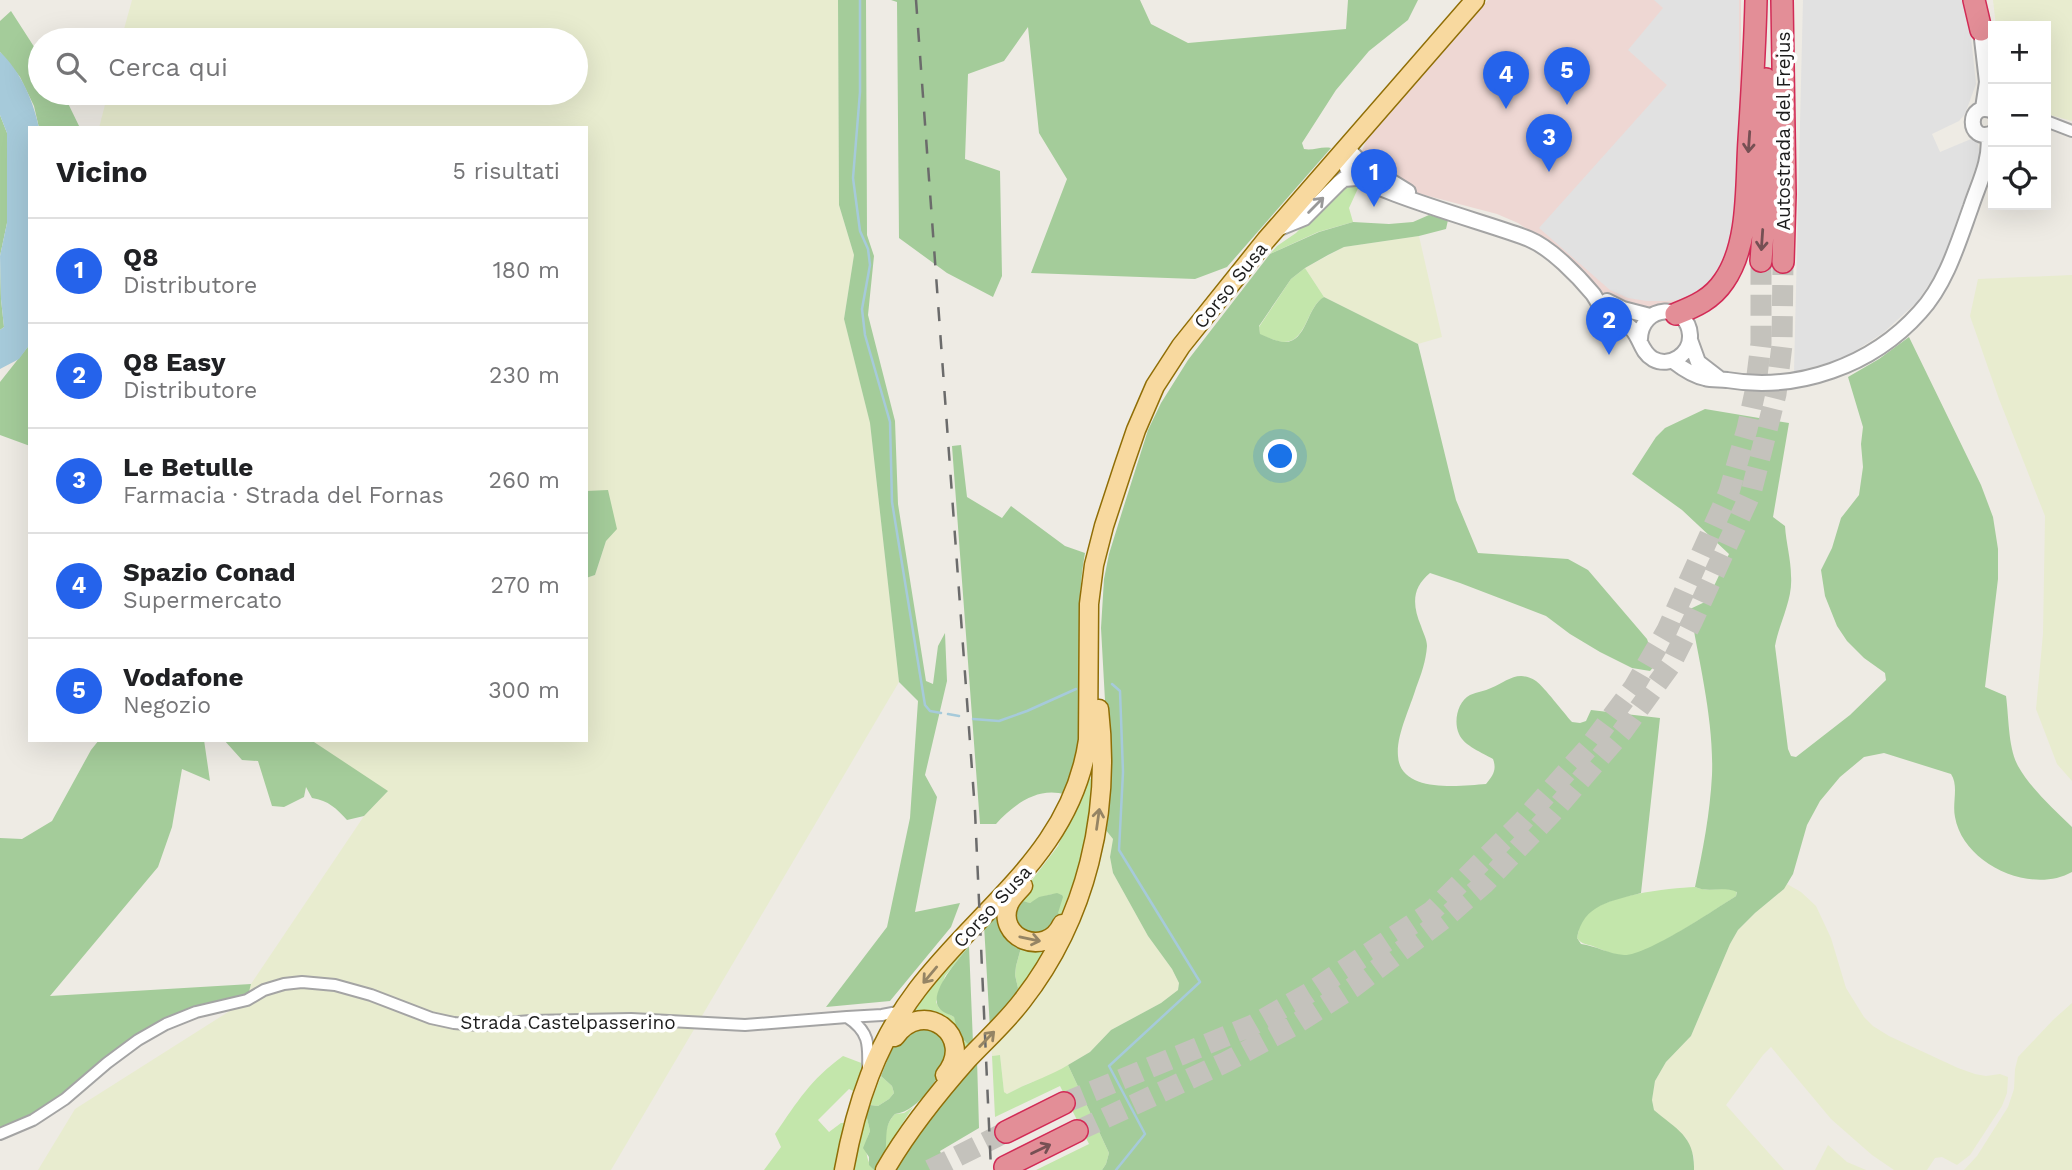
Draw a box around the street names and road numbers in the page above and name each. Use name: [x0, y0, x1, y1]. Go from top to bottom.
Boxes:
street label: Autostrada del Frejus: [1772, 32, 1795, 230]
street label: Corso Susa: [1189, 237, 1272, 333]
street label: Corso Susa: [948, 860, 1036, 952]
street label: Strada Castelpasserino: [460, 1011, 676, 1034]

